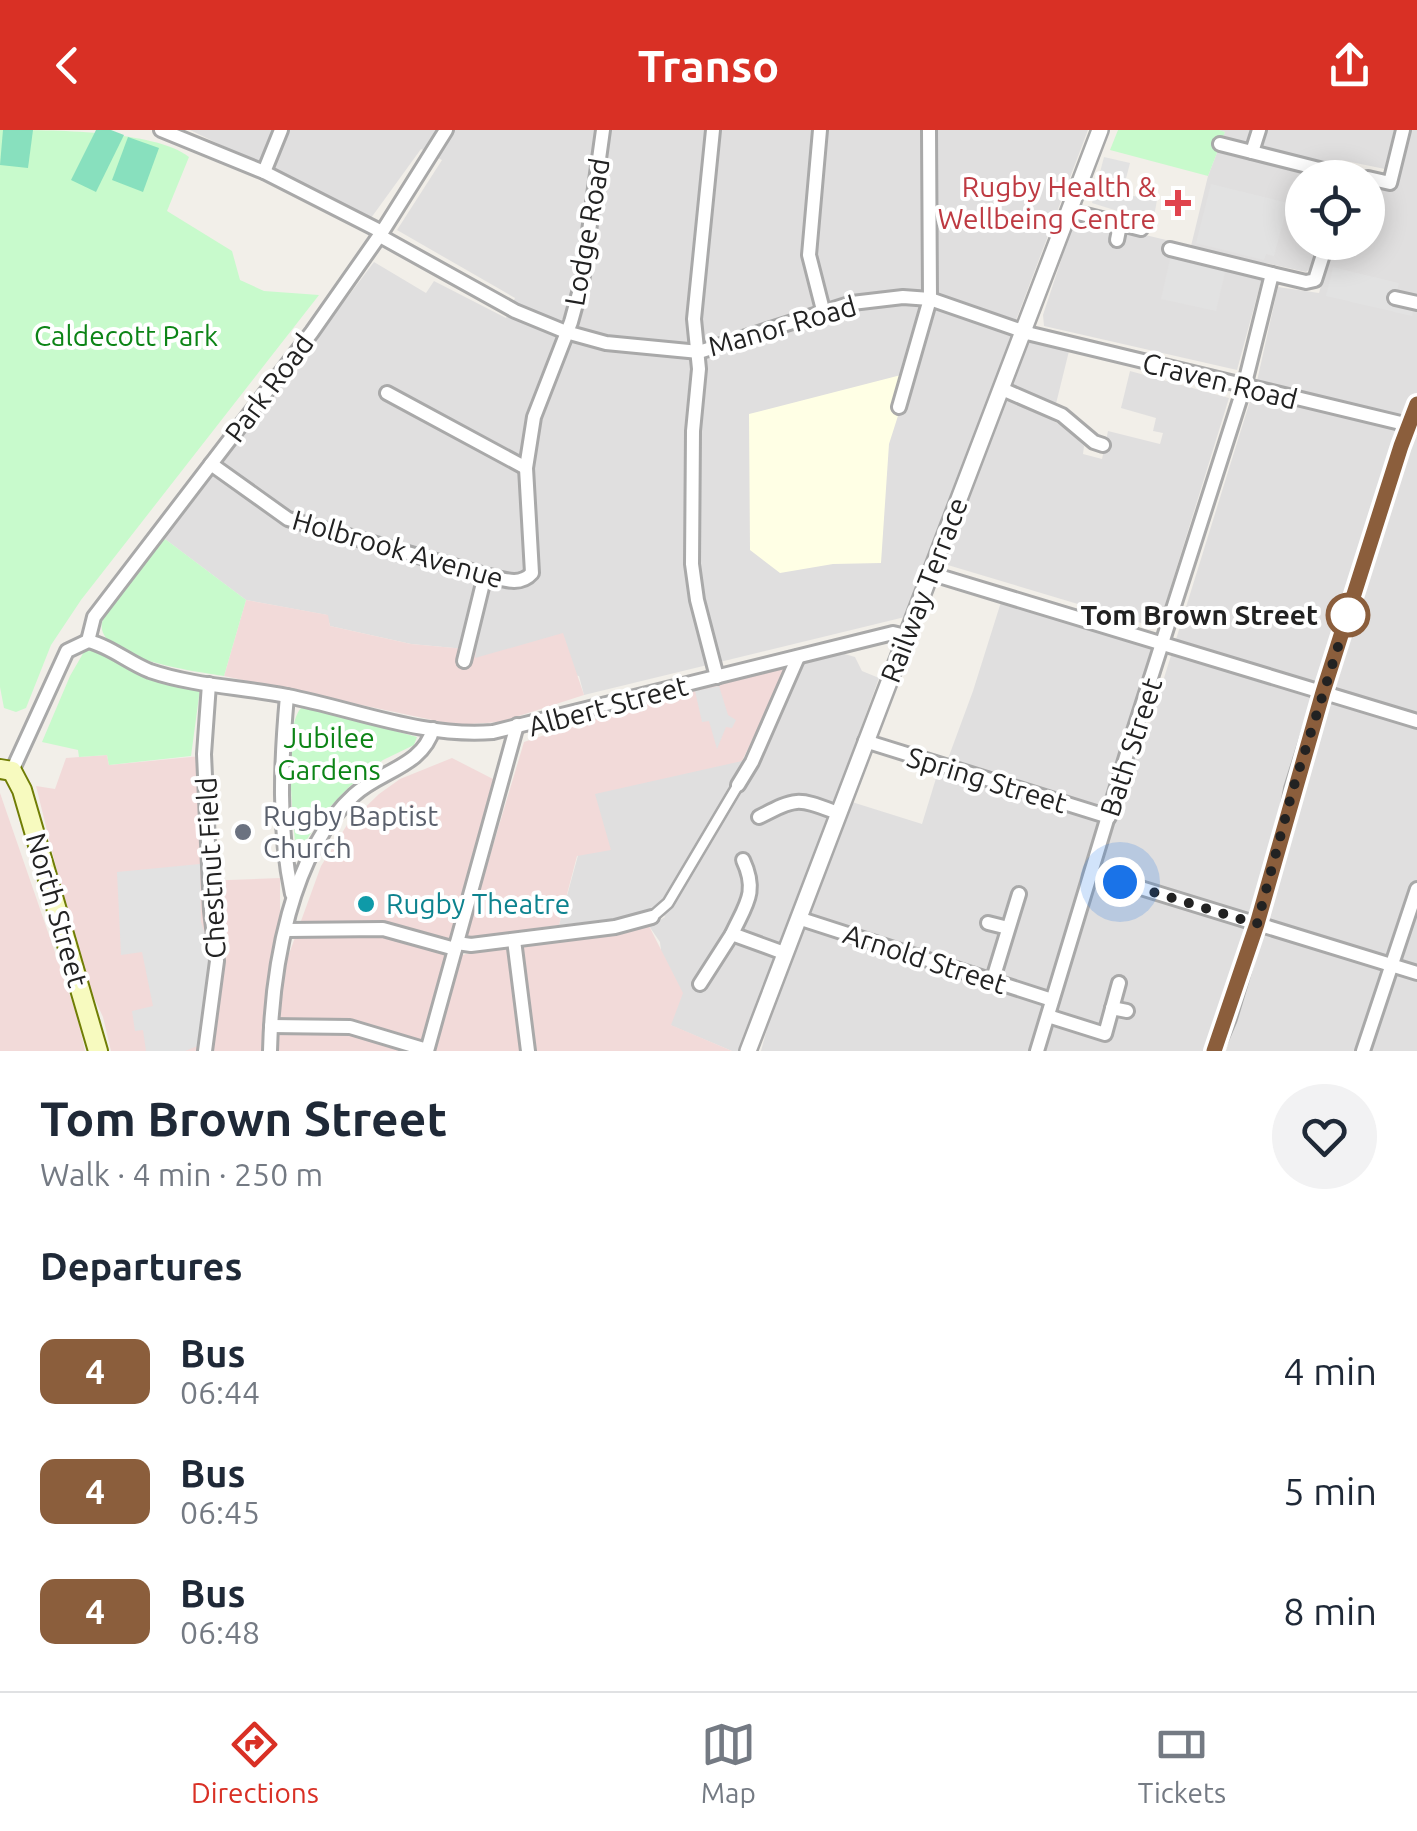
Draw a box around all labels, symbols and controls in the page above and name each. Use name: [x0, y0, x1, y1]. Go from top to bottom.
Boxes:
icon: back: [40, 38, 95, 93]
icon: share: [1322, 38, 1377, 93]
text: Transo: [638, 40, 779, 91]
street label: Lodge Road: [558, 156, 615, 308]
map controls: [1285, 160, 1385, 260]
button: locate: [1285, 160, 1385, 260]
place label: Rugby Health & Wellbeing Centre: [938, 171, 1157, 234]
marker: Rugby Health & Wellbeing Centre: [1165, 190, 1191, 216]
street label: Manor Road: [704, 290, 860, 361]
park label: Caldecott Park: [34, 320, 218, 351]
street label: Park Road: [218, 328, 319, 448]
street label: Craven Road: [1140, 346, 1301, 415]
street label: Railway Terrace: [874, 493, 973, 687]
street label: Holbrook Avenue: [289, 504, 507, 593]
marker: Tom Brown Street: [1327, 594, 1369, 636]
place label: Tom Brown Street: [1081, 599, 1318, 630]
street label: Albert Street: [525, 669, 691, 742]
street label: Bath Street: [1094, 674, 1167, 820]
park label: Jubilee Gardens: [277, 722, 381, 785]
street label: Spring Street: [904, 741, 1071, 818]
street label: Chestnut Field: [190, 776, 231, 960]
place label: Rugby Baptist Church: [263, 800, 438, 863]
marker: Rugby Baptist Church: [232, 821, 254, 843]
street label: North Street: [21, 829, 94, 990]
your location: [1095, 857, 1145, 907]
place label: Rugby Theatre: [386, 888, 570, 919]
marker: Rugby Theatre: [355, 893, 377, 915]
street label: Arnold Street: [840, 918, 1011, 999]
button: heart: [1272, 1084, 1377, 1189]
text: Tom Brown Street: [40, 1091, 447, 1145]
text: Walk · 4 min · 250 m: [40, 1156, 323, 1192]
text: Departures: [40, 1245, 242, 1287]
text: Bus: [180, 1332, 245, 1374]
text: 4 min: [1283, 1350, 1377, 1392]
text: 4: [85, 1351, 105, 1391]
text: 06:44: [180, 1374, 260, 1410]
text: Bus: [180, 1452, 245, 1494]
text: 5 min: [1283, 1470, 1377, 1512]
text: 4: [85, 1471, 105, 1511]
text: 06:45: [180, 1494, 260, 1530]
text: Bus: [180, 1572, 245, 1614]
text: 8 min: [1283, 1590, 1377, 1632]
text: 4: [85, 1591, 105, 1631]
text: 06:48: [180, 1614, 260, 1650]
tab: Directions: [191, 1717, 319, 1808]
tab: Map: [701, 1717, 756, 1808]
tab: Tickets: [1138, 1717, 1226, 1808]

